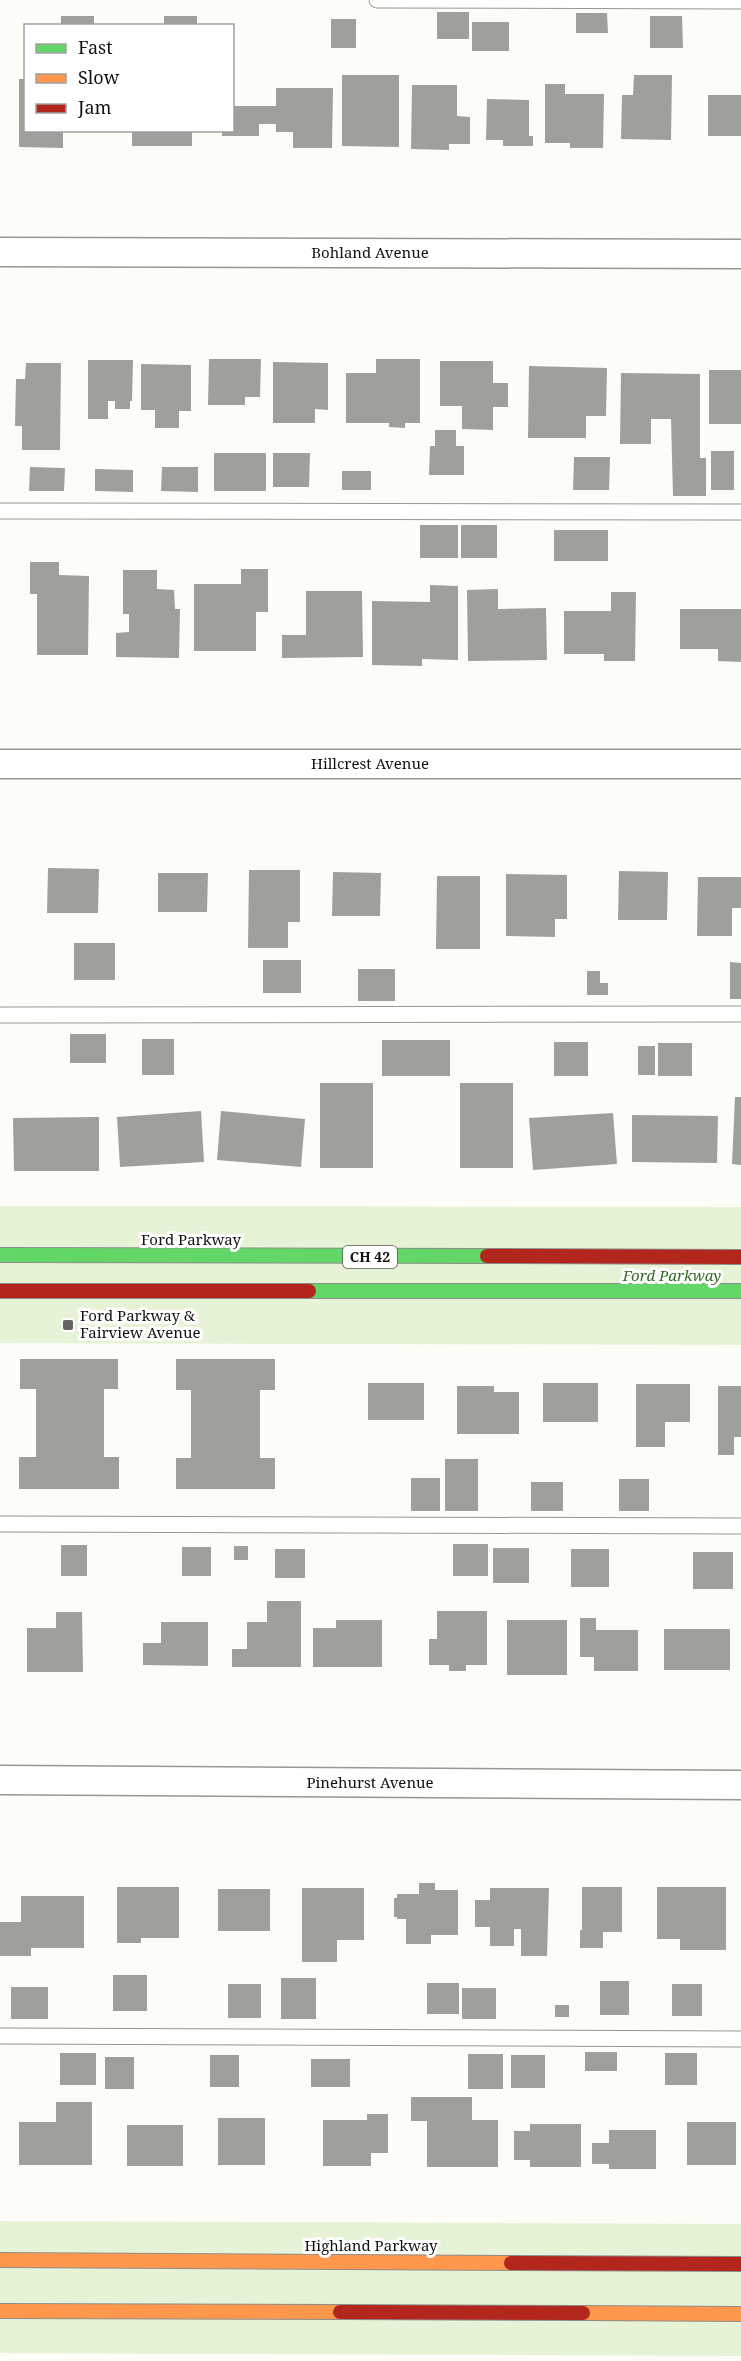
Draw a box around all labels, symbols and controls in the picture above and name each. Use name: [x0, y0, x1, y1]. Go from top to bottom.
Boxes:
legend: [24, 24, 234, 132]
text: Fast: [78, 35, 113, 59]
text: Slow: [78, 65, 120, 89]
text: Jam: [77, 95, 112, 119]
street label: Bohland Avenue: [311, 242, 429, 262]
street label: Hillcrest Avenue: [311, 753, 429, 773]
street label: Ford Parkway: [141, 1229, 242, 1249]
road number: CH 42: [343, 1246, 397, 1268]
park label: Ford Parkway: [622, 1265, 721, 1285]
place label: Ford Parkway & Fairview Avenue: [80, 1305, 201, 1342]
marker: Ford Parkway & Fairview Avenue: [61, 1318, 75, 1332]
street label: Pinehurst Avenue: [306, 1772, 434, 1792]
street label: Highland Parkway: [304, 2235, 438, 2255]

